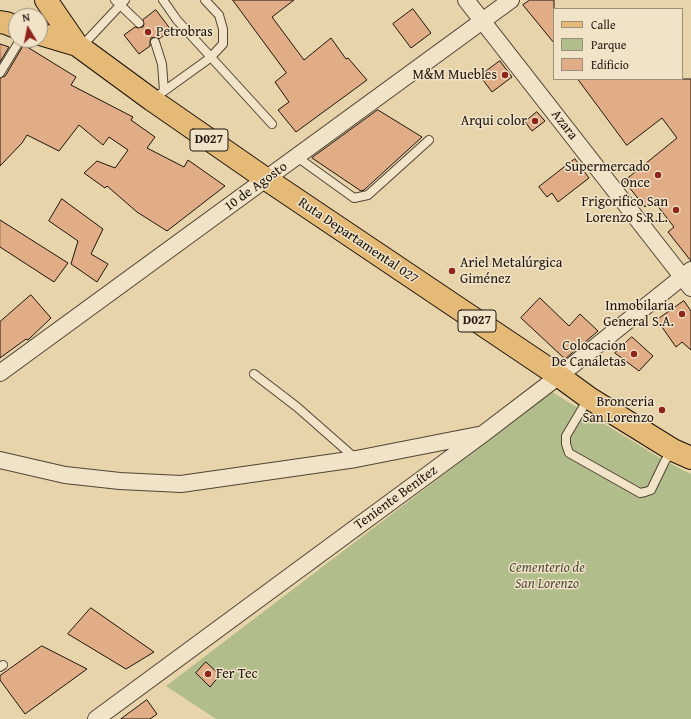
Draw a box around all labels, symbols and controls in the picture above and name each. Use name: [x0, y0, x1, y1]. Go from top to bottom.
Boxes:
north arrow: [8, 8, 48, 48]
legend: [553, 8, 683, 80]
text: N: [21, 9, 31, 26]
text: Calle: [591, 16, 616, 33]
place label: Petrobras: [156, 24, 213, 40]
marker: Petrobras: [143, 27, 153, 37]
text: Parque: [591, 36, 626, 53]
text: Edificio: [591, 56, 629, 73]
place label: M&M Muebles: [413, 67, 497, 83]
marker: M&M Muebles: [500, 70, 510, 80]
street label: Azara: [547, 107, 581, 143]
place label: Arqui color: [461, 113, 527, 129]
marker: Arqui color: [530, 116, 540, 126]
road number: D027: [190, 129, 228, 151]
street label: 10 de Agosto: [221, 158, 291, 216]
place label: Supermercado Once: [565, 159, 650, 192]
marker: Supermercado Once: [653, 170, 663, 180]
street label: Ruta Departamental 027: [295, 194, 421, 288]
place label: Frigorifico San Lorenzo S.R.L.: [581, 194, 668, 226]
marker: Frigorifico San Lorenzo S.R.L.: [671, 205, 681, 215]
place label: Ariel Metalúrgica Giménez: [460, 255, 562, 288]
marker: Ariel Metalúrgica Giménez: [447, 266, 457, 276]
place label: Inmobilaria General S.A.: [603, 298, 674, 330]
marker: Inmobilaria General S.A.: [677, 309, 687, 319]
road number: D027: [458, 310, 496, 332]
place label: Colocacion De Canaletas: [552, 338, 626, 370]
marker: Colocacion De Canaletas: [629, 349, 639, 359]
place label: Bronceria San Lorenzo: [582, 394, 654, 426]
marker: Bronceria San Lorenzo: [657, 405, 667, 415]
street label: Teniente Benítez: [351, 462, 441, 534]
park label: Cementerio de San Lorenzo: [509, 560, 585, 592]
place label: Fer Tec: [216, 666, 258, 682]
marker: Fer Tec: [203, 669, 213, 679]

